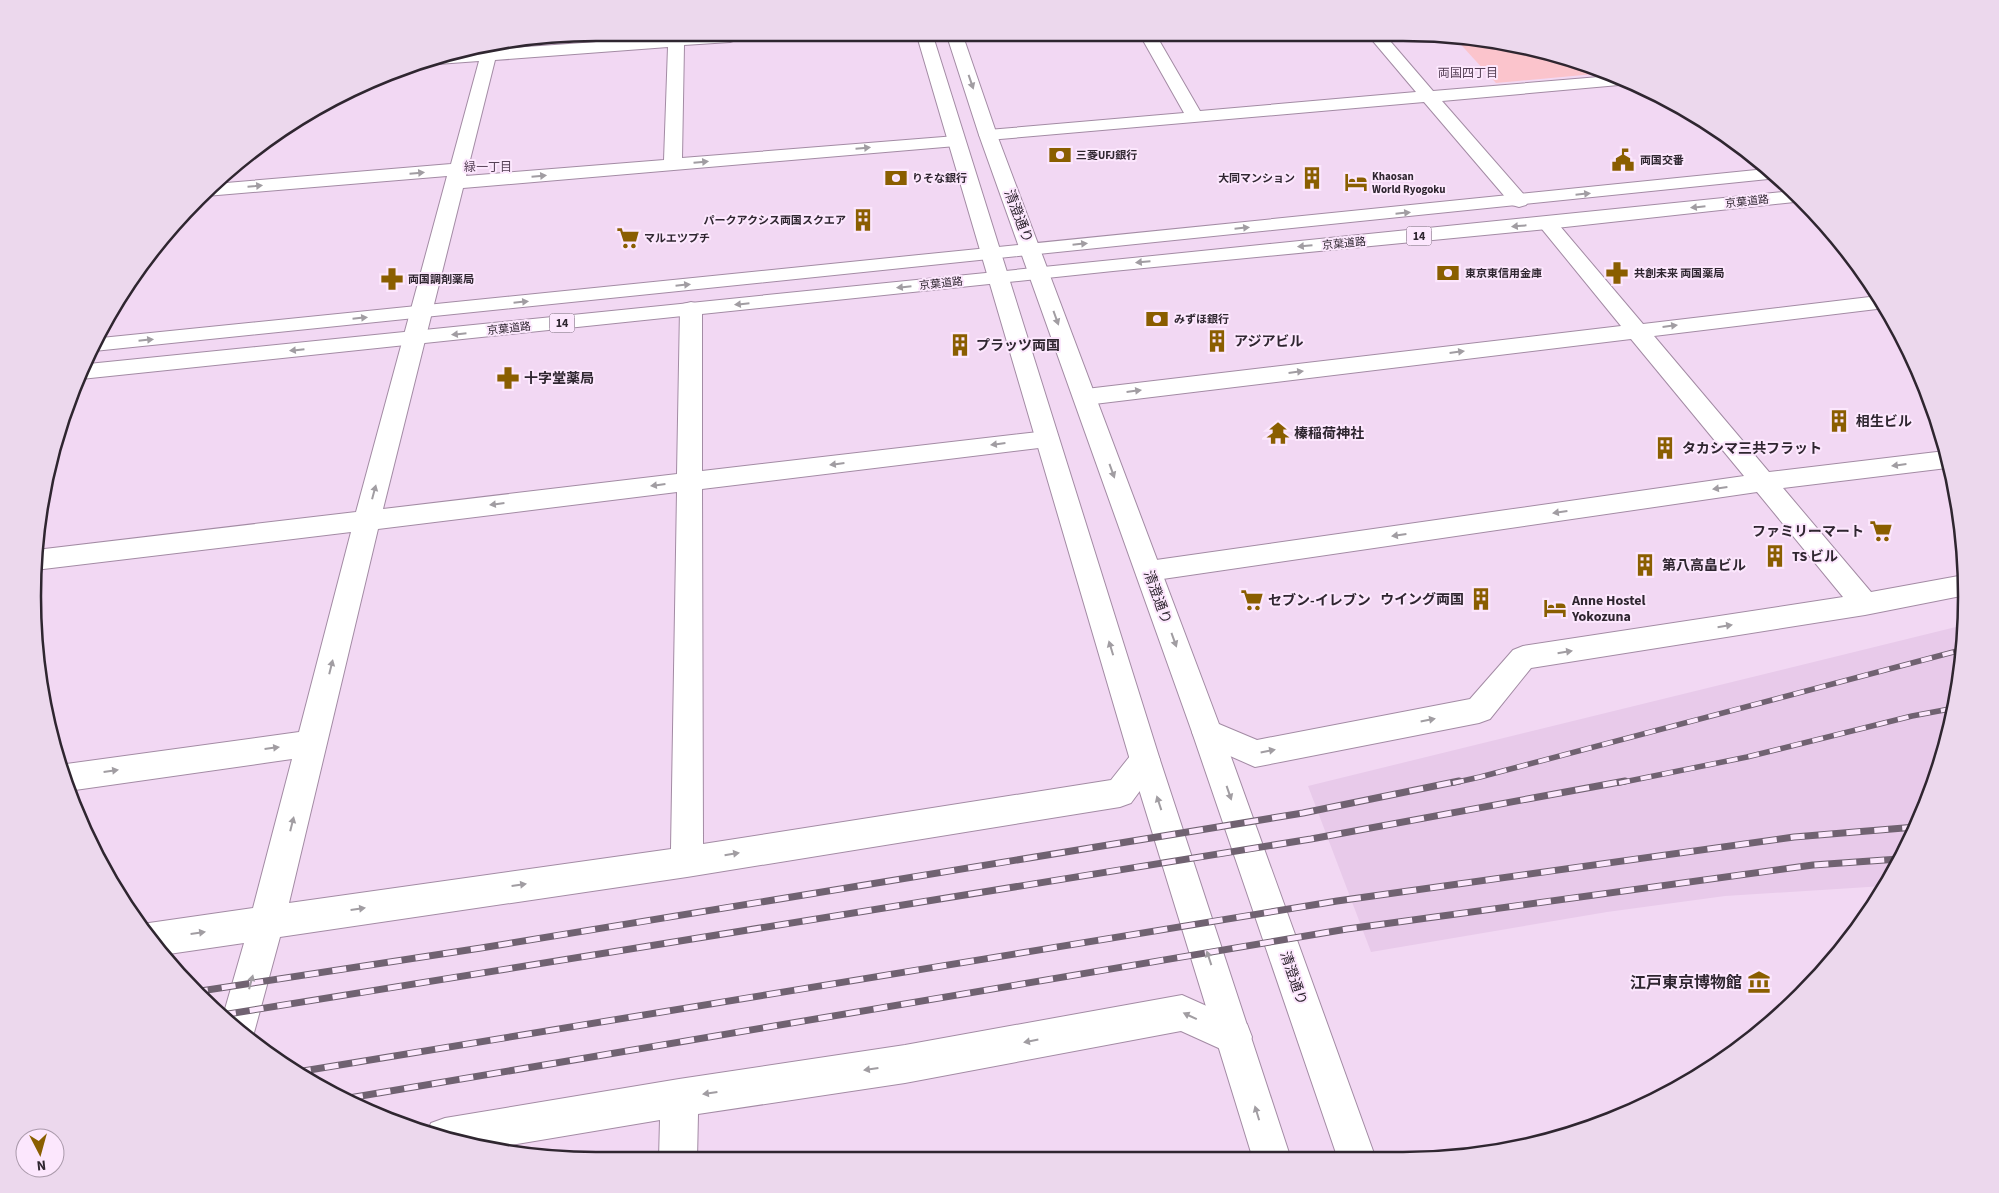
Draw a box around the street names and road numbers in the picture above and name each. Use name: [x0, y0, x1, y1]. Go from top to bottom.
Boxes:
street label: 清澄通り: [999, 187, 1037, 246]
street label: 京葉道路: [1724, 192, 1770, 211]
road number: 14: [1406, 227, 1432, 246]
street label: 京葉道路: [1321, 234, 1367, 253]
street label: 京葉道路: [918, 274, 964, 293]
road number: 14: [550, 314, 574, 332]
street label: 京葉道路: [486, 319, 532, 338]
street label: 清澄通り: [1138, 568, 1176, 627]
street label: 清澄通り: [1274, 949, 1312, 1008]

